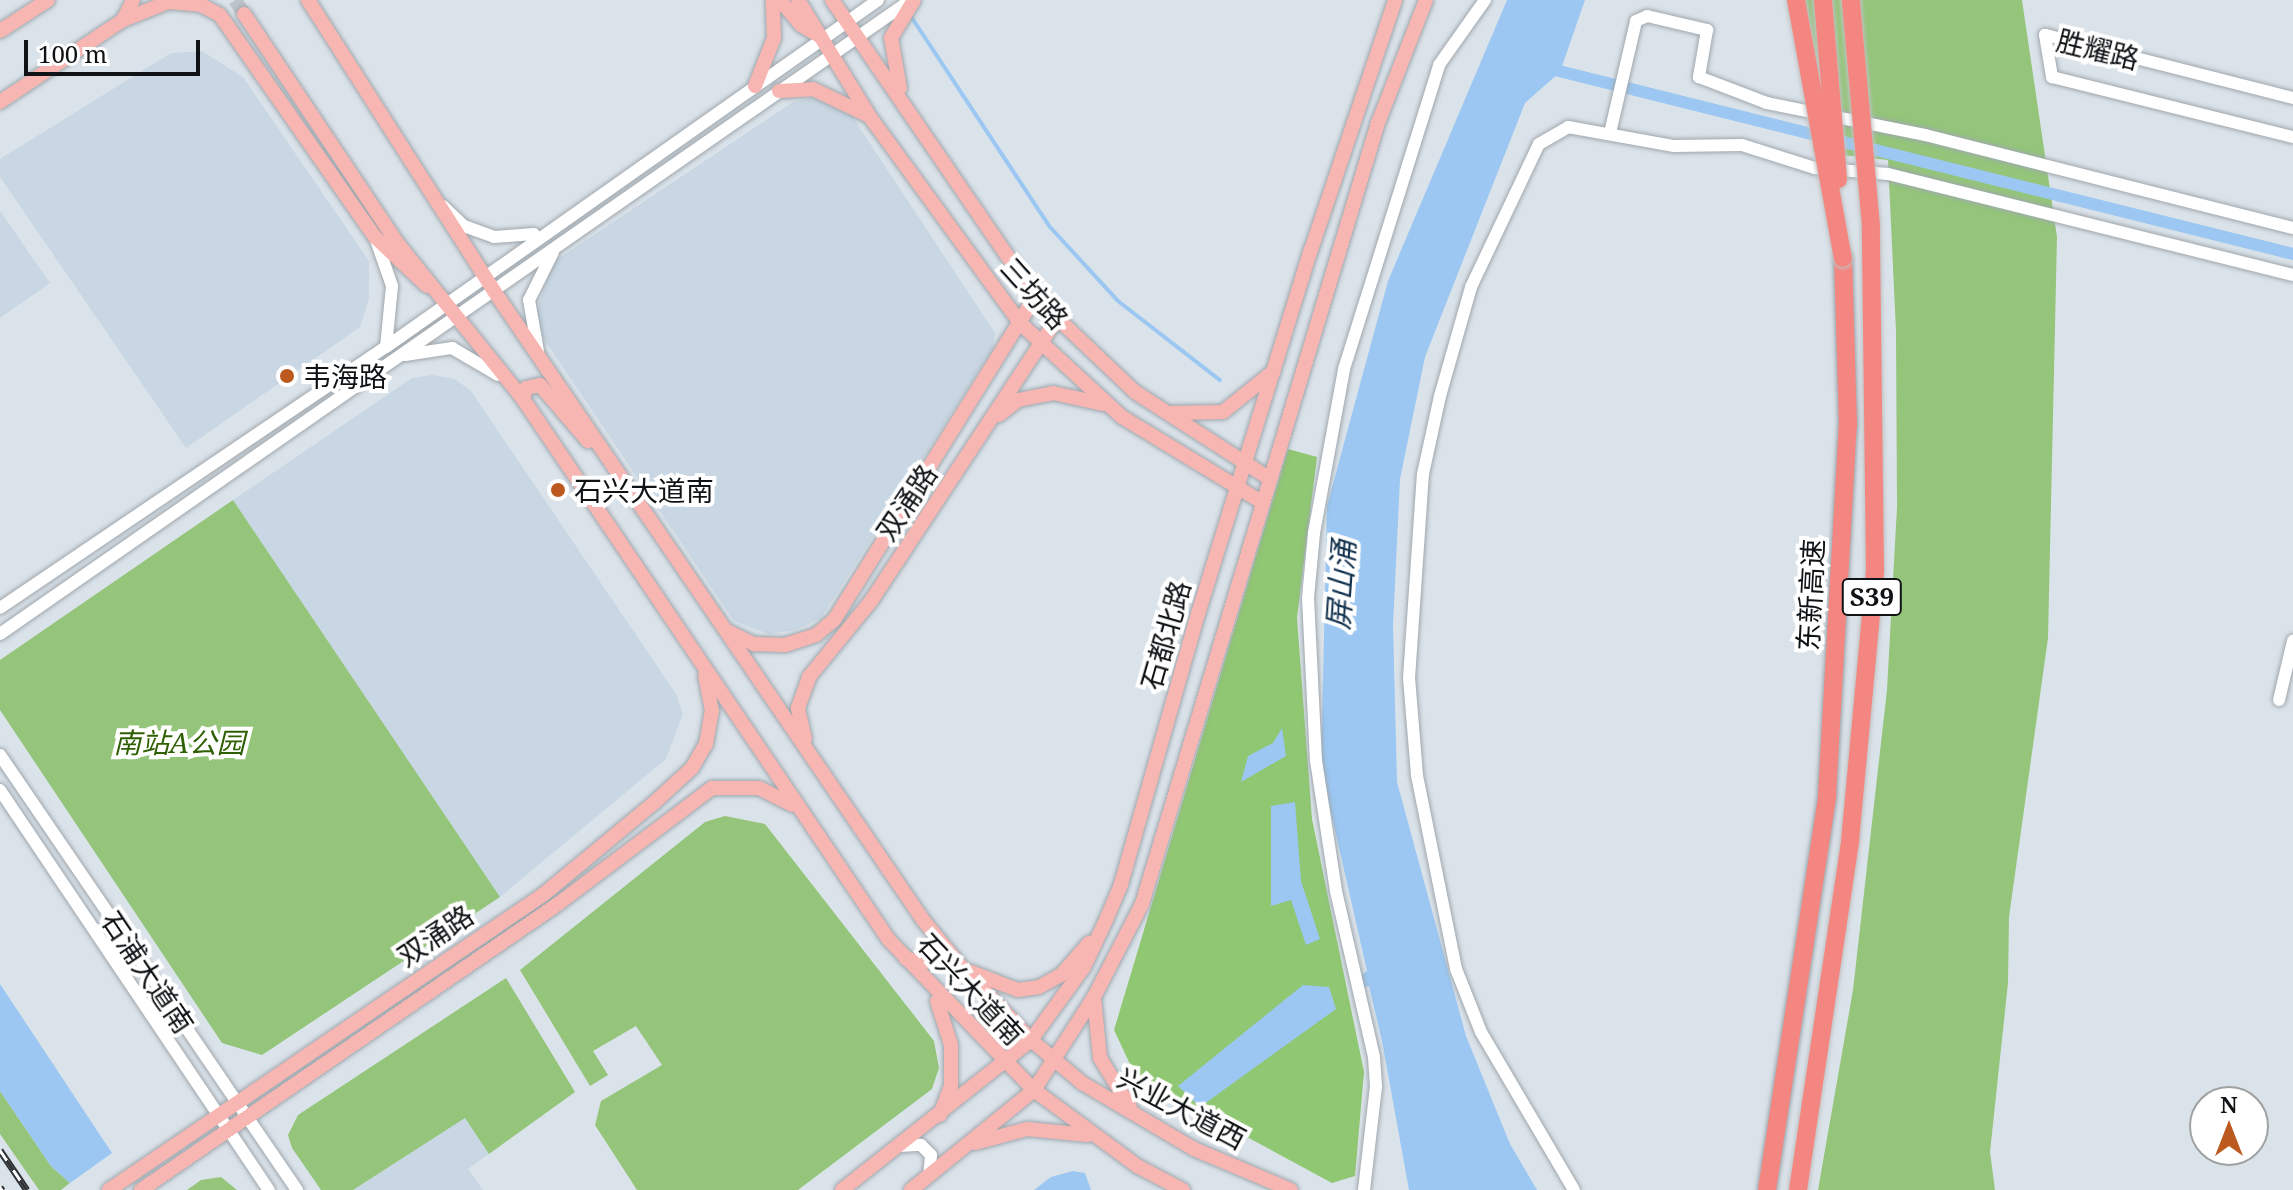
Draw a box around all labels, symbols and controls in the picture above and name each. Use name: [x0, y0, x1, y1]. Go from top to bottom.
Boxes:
street label: 胜耀路: [2053, 23, 2143, 75]
scale bar: [28, 24, 204, 74]
text: 100 m: [38, 37, 107, 70]
street label: 三坊路: [994, 251, 1076, 335]
place label: 韦海路: [303, 359, 387, 393]
marker: 韦海路: [278, 367, 296, 385]
street label: 双涌路: [869, 458, 943, 546]
place label: 石兴大道南: [574, 473, 714, 507]
marker: 石兴大道南: [549, 481, 567, 499]
street label: 东新高速: [1790, 538, 1830, 652]
water label: 屏山涌: [1320, 539, 1362, 631]
road number: S39: [1840, 575, 1904, 619]
street label: 石都北路: [1133, 577, 1197, 693]
park label: 南站A公园: [113, 725, 245, 759]
street label: 双涌路: [391, 898, 479, 972]
street label: 石浦大道南: [95, 905, 201, 1039]
street label: 石兴大道南: [911, 926, 1031, 1052]
street label: 兴业大道西: [1112, 1060, 1252, 1156]
north arrow: [2189, 1086, 2269, 1166]
text: N: [2220, 1089, 2238, 1119]

